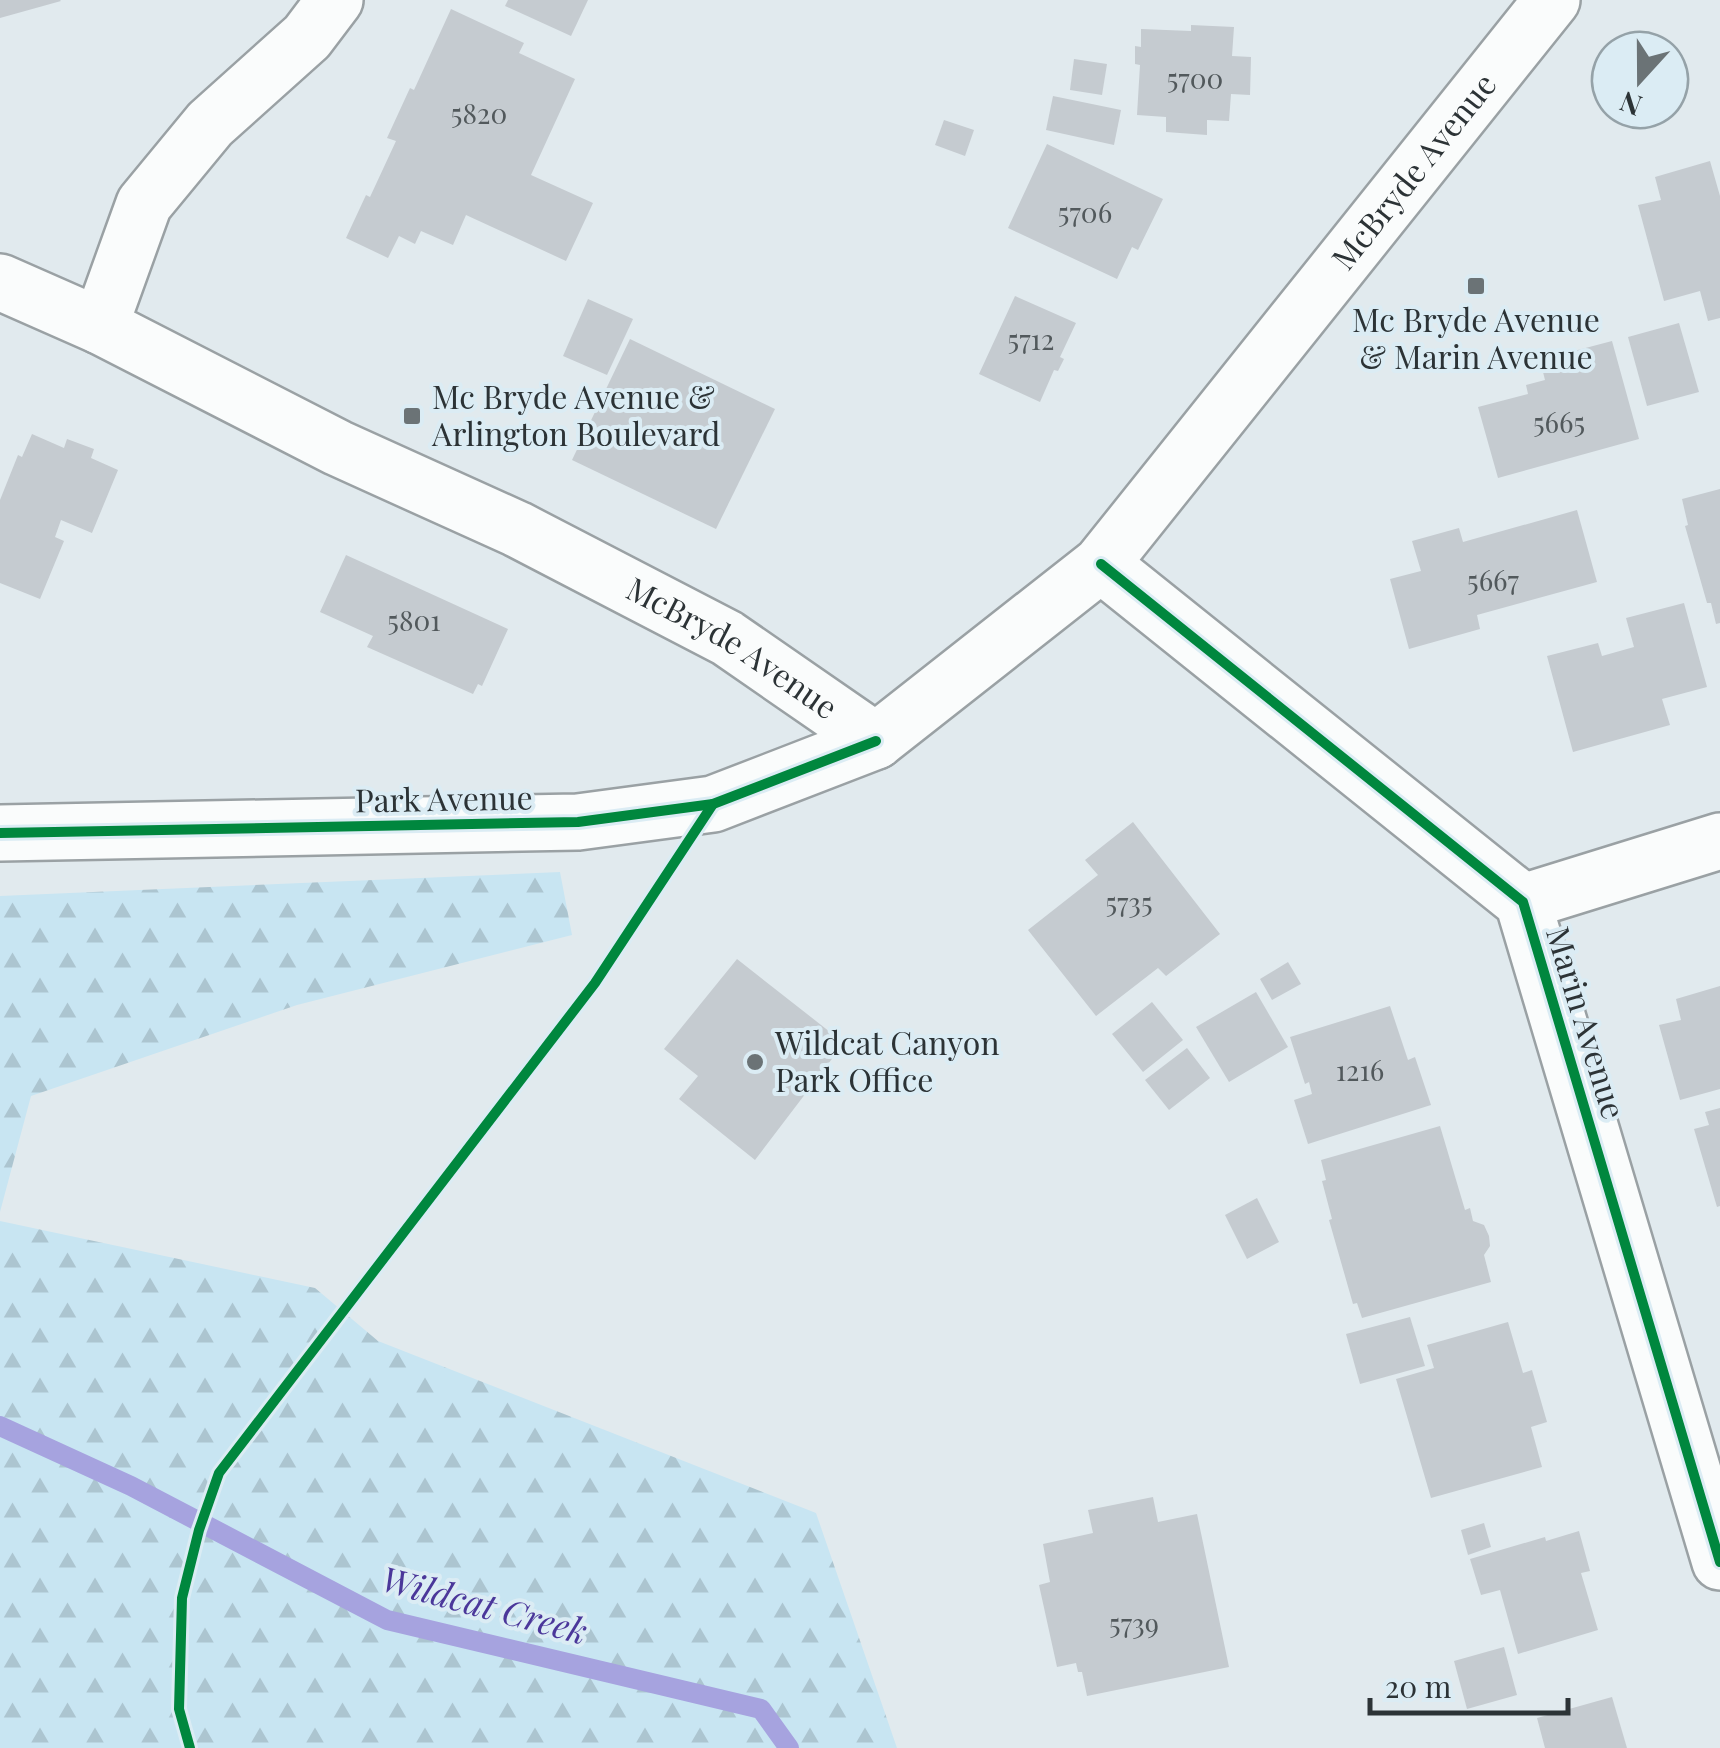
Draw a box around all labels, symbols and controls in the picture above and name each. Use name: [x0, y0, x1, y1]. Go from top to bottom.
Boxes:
north arrow: [1590, 30, 1690, 130]
house number: 5700: [1167, 59, 1223, 96]
street label: McBryde Avenue: [1321, 63, 1504, 278]
text: N: [1614, 84, 1647, 126]
house number: 5820: [451, 94, 507, 131]
house number: 5706: [1058, 193, 1112, 230]
marker: Mc Bryde Avenue & Marin Avenue: [1465, 275, 1487, 297]
place label: Mc Bryde Avenue & Marin Avenue: [1352, 297, 1600, 377]
house number: 5712: [1008, 320, 1054, 357]
place label: Mc Bryde Avenue & Arlington Boulevard: [431, 374, 720, 454]
house number: 5665: [1533, 403, 1585, 440]
marker: Mc Bryde Avenue & Arlington Boulevard: [401, 405, 423, 427]
house number: 5667: [1467, 561, 1520, 598]
street label: McBryde Avenue: [620, 566, 847, 727]
house number: 5801: [387, 601, 441, 638]
street label: Park Avenue: [355, 774, 533, 821]
house number: 5735: [1105, 883, 1153, 920]
street label: Marin Avenue: [1538, 921, 1637, 1124]
place label: Wildcat Canyon Park Office: [774, 1020, 999, 1100]
marker: Wildcat Canyon Park Office: [744, 1051, 766, 1073]
house number: 1216: [1336, 1051, 1384, 1088]
water label: Wildcat Creek: [377, 1554, 593, 1654]
house number: 5739: [1109, 1604, 1159, 1641]
scale bar: [1370, 1653, 1568, 1715]
text: 20 m: [1385, 1666, 1452, 1706]

